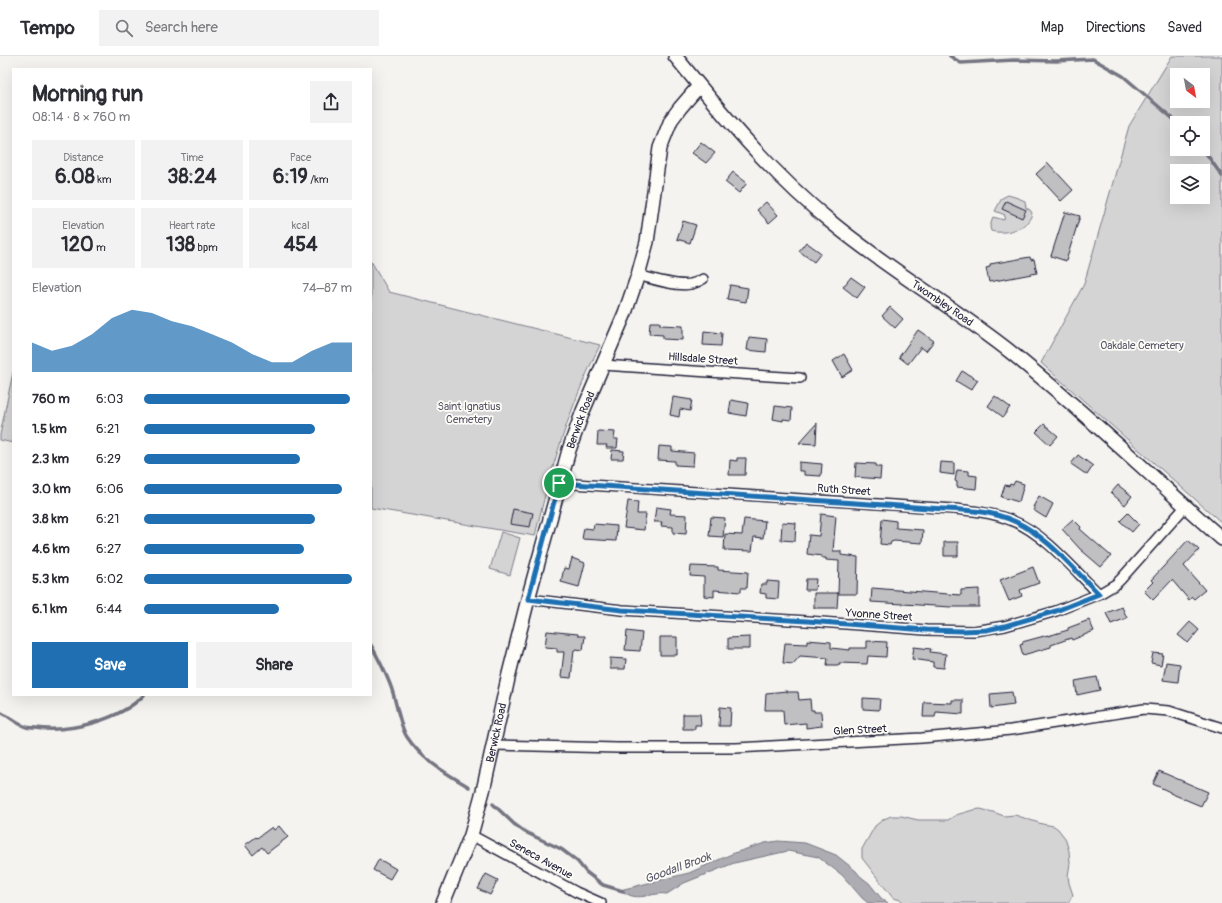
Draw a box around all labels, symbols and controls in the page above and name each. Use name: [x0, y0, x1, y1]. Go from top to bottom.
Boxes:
search box: [99, 10, 379, 46]
text: Tempo: [20, 16, 75, 40]
icon: search: [113, 17, 135, 39]
text: Search here: [145, 18, 218, 37]
text: Map: [1041, 19, 1064, 36]
text: Directions: [1086, 19, 1145, 36]
text: Saved: [1167, 19, 1202, 36]
north arrow: [1170, 68, 1210, 108]
map controls: [1170, 68, 1210, 204]
text: Morning run: [32, 80, 143, 108]
button: share: [310, 81, 352, 123]
text: 08:14 · 8 × 760 m: [32, 109, 130, 125]
button: locate: [1170, 116, 1210, 156]
text: Distance: [63, 151, 103, 164]
text: Time: [180, 151, 203, 164]
text: Pace: [290, 151, 312, 164]
text: 6.08: [55, 164, 95, 189]
text: 38:24: [167, 164, 217, 189]
text: 6:19: [273, 164, 308, 189]
button: layers: [1170, 164, 1210, 204]
text: km: [95, 173, 112, 186]
text: /km: [308, 173, 329, 186]
text: Elevation: [62, 219, 104, 232]
text: Heart rate: [169, 219, 215, 232]
text: kcal: [292, 219, 310, 232]
text: 120: [61, 232, 94, 257]
text: 138: [166, 232, 195, 257]
text: 454: [284, 232, 318, 257]
text: m: [94, 241, 106, 254]
text: bpm: [195, 241, 218, 254]
street label: Twombley Road: [909, 277, 976, 329]
text: Elevation: [32, 280, 82, 296]
text: 74–87 m: [302, 280, 352, 296]
park label: Oakdale Cemetery: [1100, 339, 1184, 352]
street label: Hillsdale Street: [668, 350, 739, 368]
street label: Berwick Road: [564, 389, 597, 450]
text: 760 m: [32, 391, 70, 407]
text: 6:03: [96, 391, 123, 407]
park label: Saint Ignatius Cemetery: [438, 400, 500, 426]
text: 1.5 km: [32, 421, 67, 437]
text: 6:21: [96, 421, 119, 437]
text: 2.3 km: [32, 451, 69, 467]
text: 6:29: [96, 451, 121, 467]
pin: [542, 466, 576, 500]
icon: arrive: [548, 472, 570, 494]
text: 3.0 km: [32, 481, 71, 497]
text: 6:06: [96, 481, 123, 497]
street label: Ruth Street: [817, 482, 872, 498]
text: 3.8 km: [32, 511, 68, 527]
text: 6:21: [96, 511, 119, 527]
text: 4.6 km: [32, 541, 70, 557]
text: 6:27: [96, 541, 121, 557]
text: 5.3 km: [32, 571, 69, 587]
text: 6:02: [96, 571, 123, 587]
text: 6.1 km: [32, 601, 67, 617]
text: 6:44: [96, 601, 122, 617]
street label: Yvonne Street: [844, 606, 914, 624]
button: Save: [32, 642, 188, 688]
button: Share: [196, 642, 352, 688]
street label: Berwick Road: [483, 702, 509, 763]
street label: Glen Street: [833, 722, 888, 738]
street label: Seneca Avenue: [507, 836, 575, 882]
water label: Goodall Brook: [643, 849, 714, 887]

